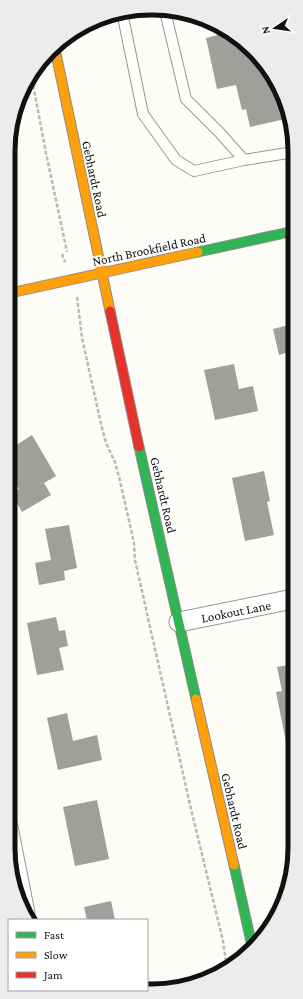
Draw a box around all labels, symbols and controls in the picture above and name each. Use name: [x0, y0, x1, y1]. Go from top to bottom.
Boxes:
north arrow: [255, 8, 295, 48]
text: N: [258, 25, 272, 35]
street label: Gebhardt Road: [79, 139, 110, 219]
street label: North Brookfield Road: [91, 230, 207, 269]
street label: Gebhardt Road: [147, 456, 180, 535]
street label: Lookout Lane: [200, 597, 273, 626]
street label: Gebhardt Road: [218, 772, 251, 851]
legend: [8, 919, 148, 991]
text: Fast: [44, 928, 65, 942]
text: Slow: [44, 948, 68, 962]
text: Jam: [43, 968, 63, 982]

